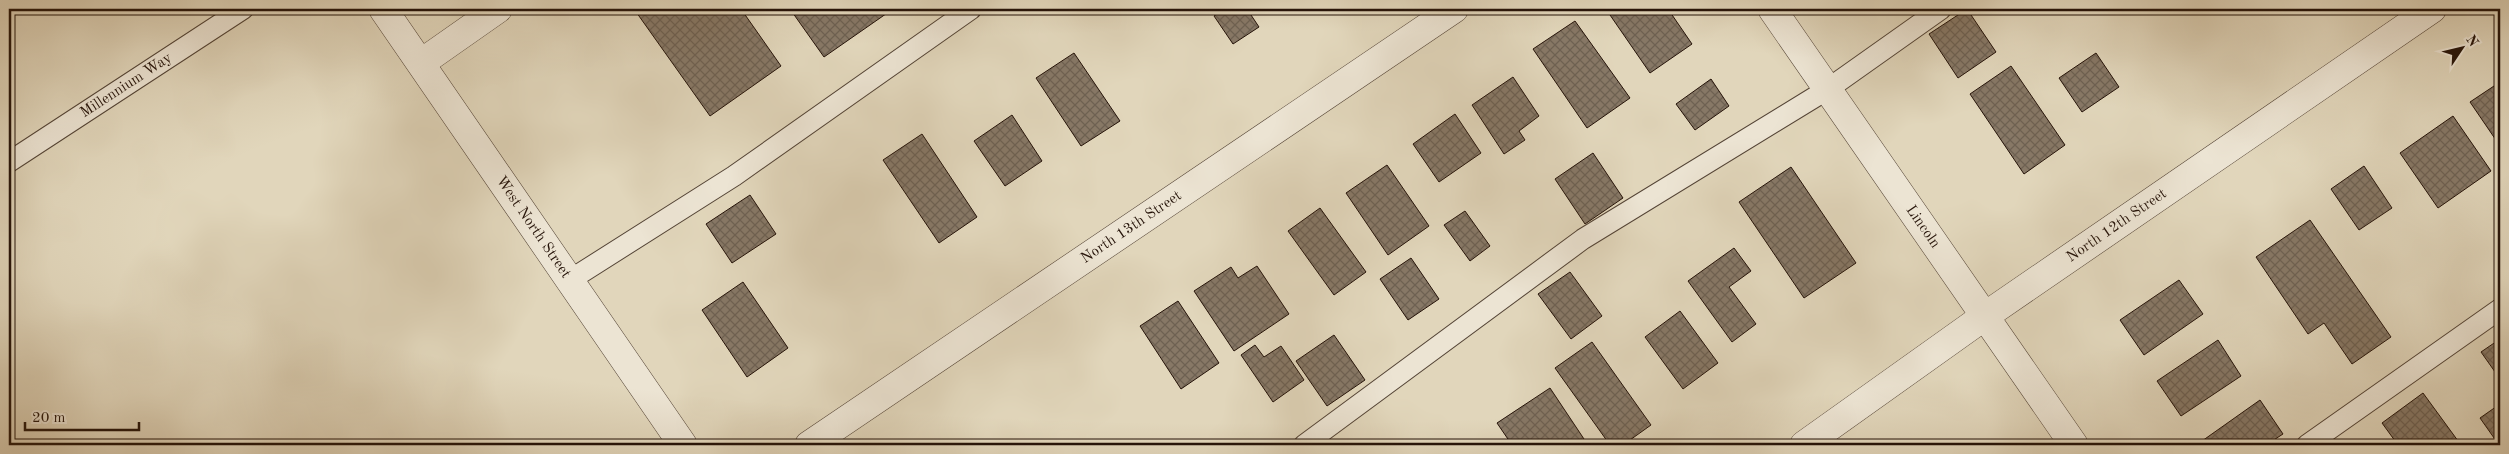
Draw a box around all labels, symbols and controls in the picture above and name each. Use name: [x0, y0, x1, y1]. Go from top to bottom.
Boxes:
north arrow: [2436, 22, 2486, 72]
text: N: [2463, 33, 2481, 50]
street label: Millennium Way: [78, 50, 175, 121]
street label: West North Street: [493, 174, 573, 281]
street label: North 12th Street: [2064, 186, 2169, 265]
street label: North 13th Street: [1078, 188, 1184, 266]
street label: Lincoln: [1903, 203, 1943, 251]
scale bar: [25, 399, 139, 431]
text: 20 m: [32, 411, 66, 426]

